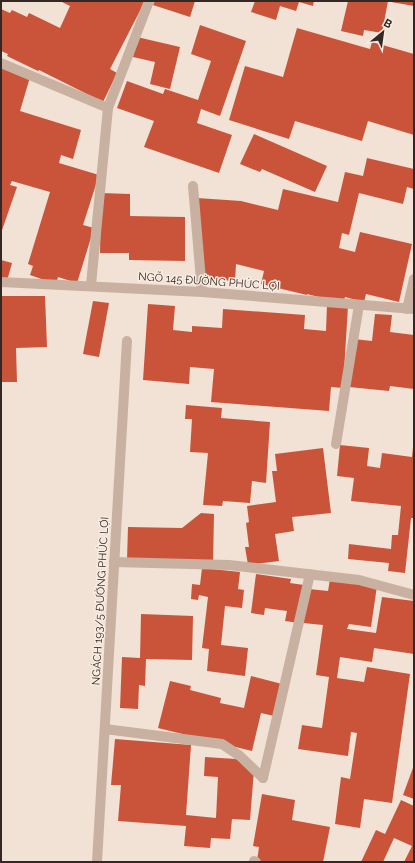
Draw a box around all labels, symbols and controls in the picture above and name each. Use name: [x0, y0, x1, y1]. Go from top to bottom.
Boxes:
north arrow: [363, 12, 403, 52]
text: B: [381, 16, 394, 31]
street label: NGÕ 145 ĐƯỜNG PHÚC LỢI: [138, 269, 280, 293]
street label: NGÁCH 193/5 ĐƯỜNG PHÚC LỢI: [89, 516, 111, 686]

